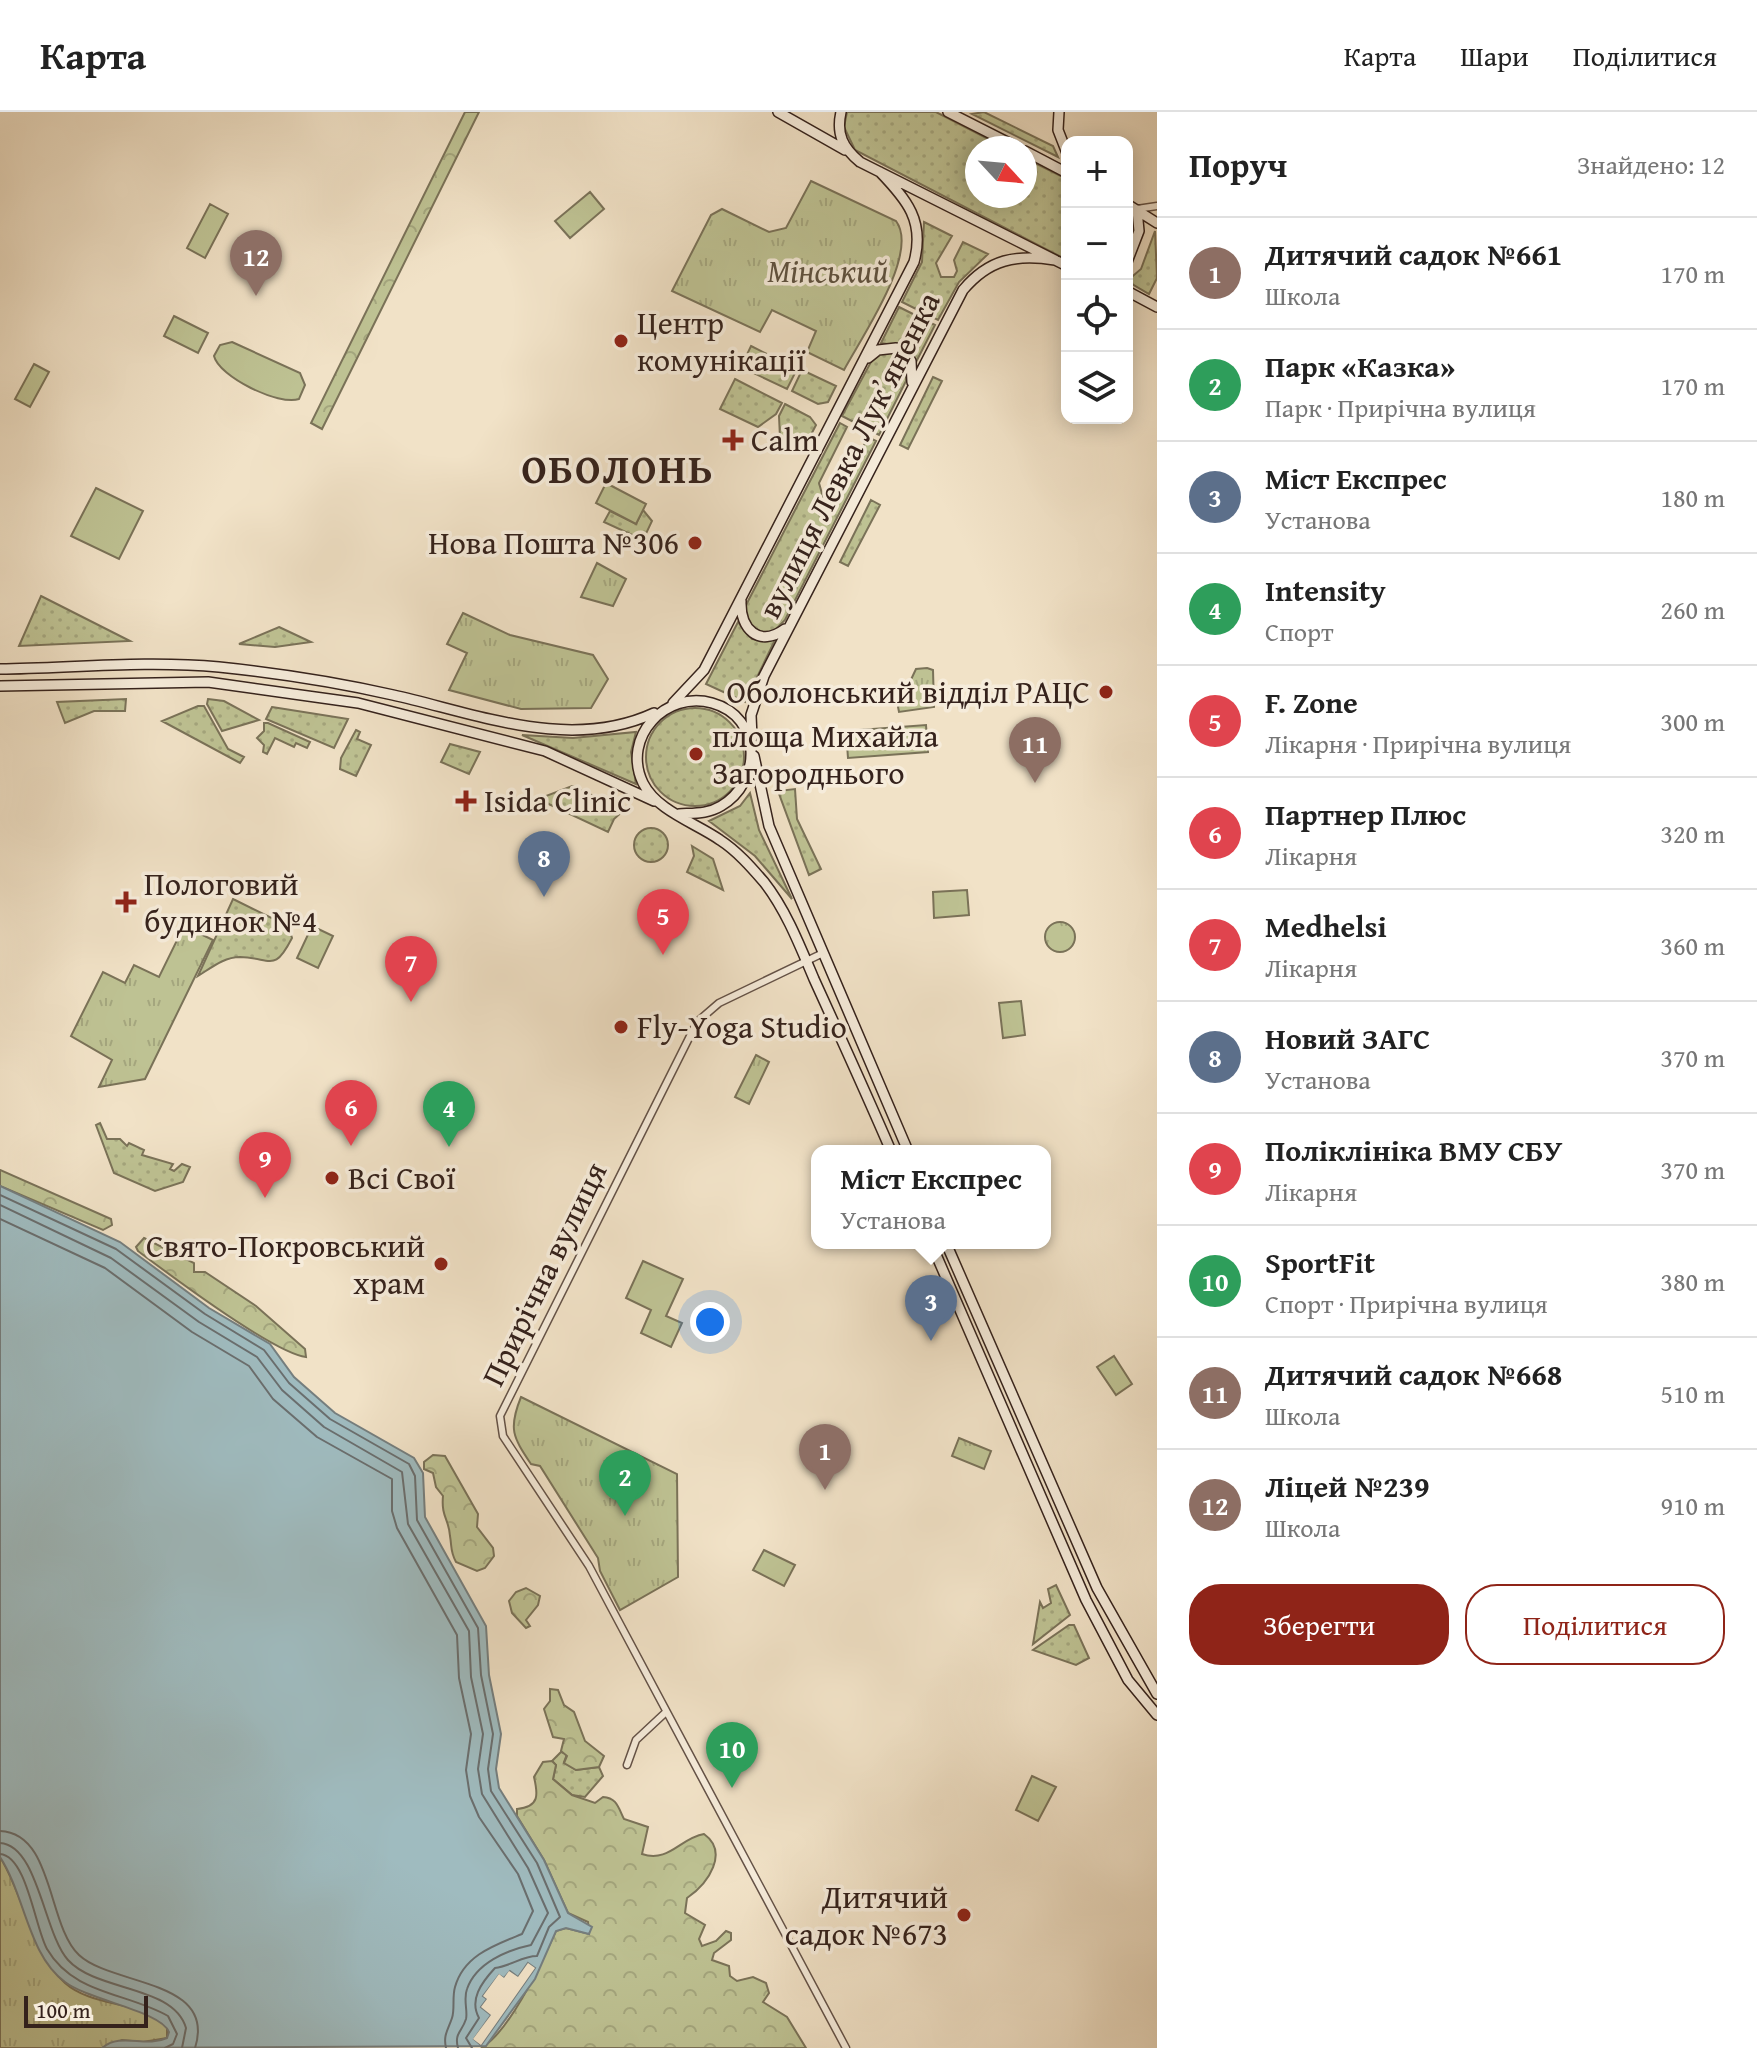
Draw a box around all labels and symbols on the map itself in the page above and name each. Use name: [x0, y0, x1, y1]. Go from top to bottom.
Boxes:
north arrow: [965, 136, 1037, 208]
pin: 12: [230, 230, 282, 296]
park label: Мінський: [767, 247, 889, 294]
street label: вулиця Левка Лукʼяненка: [746, 283, 952, 626]
place label: Центр комунікації: [637, 299, 806, 383]
marker: Центр комунікації: [612, 332, 630, 350]
place label: Calm: [751, 416, 819, 463]
marker: Calm: [722, 429, 744, 451]
district label: ОБОЛОНЬ: [521, 439, 715, 498]
place label: Нова Пошта №306: [428, 519, 679, 566]
marker: Нова Пошта №306: [686, 534, 704, 552]
place label: Оболонський відділ РАЦС: [727, 668, 1090, 715]
marker: Оболонський відділ РАЦС: [1097, 683, 1115, 701]
place label: площа Михайла Загороднього: [712, 712, 939, 796]
pin: 11: [1009, 717, 1061, 783]
marker: площа Михайла Загороднього: [687, 745, 705, 763]
place label: Isida Clinic: [484, 777, 631, 824]
marker: Isida Clinic: [455, 790, 477, 812]
pin: 8: [518, 831, 570, 897]
place label: Пологовий будинок №4: [144, 860, 317, 944]
pin: 5: [637, 889, 689, 955]
marker: Пологовий будинок №4: [115, 891, 137, 913]
pin: 7: [385, 936, 437, 1002]
place label: Fly-Yoga Studio: [637, 1003, 847, 1050]
marker: Fly-Yoga Studio: [612, 1018, 630, 1036]
pin: 6: [325, 1080, 377, 1146]
pin: 4: [423, 1081, 475, 1147]
pin: 9: [239, 1132, 291, 1198]
place label: Всі Свої: [348, 1154, 456, 1201]
street label: Прирічна вулиця: [469, 1154, 618, 1394]
marker: Всі Свої: [323, 1169, 341, 1187]
place label: Свято-Покровський храм: [146, 1222, 425, 1306]
marker: Свято-Покровський храм: [432, 1255, 450, 1273]
pin: 3: [905, 1275, 957, 1341]
your location: [690, 1302, 730, 1342]
pin: 1: [799, 1424, 851, 1490]
pin: 2: [599, 1450, 651, 1516]
pin: 10: [706, 1722, 758, 1788]
place label: Дитячий садок №673: [785, 1873, 948, 1957]
marker: Дитячий садок №673: [955, 1906, 973, 1924]
scale bar: [24, 1992, 148, 2028]

